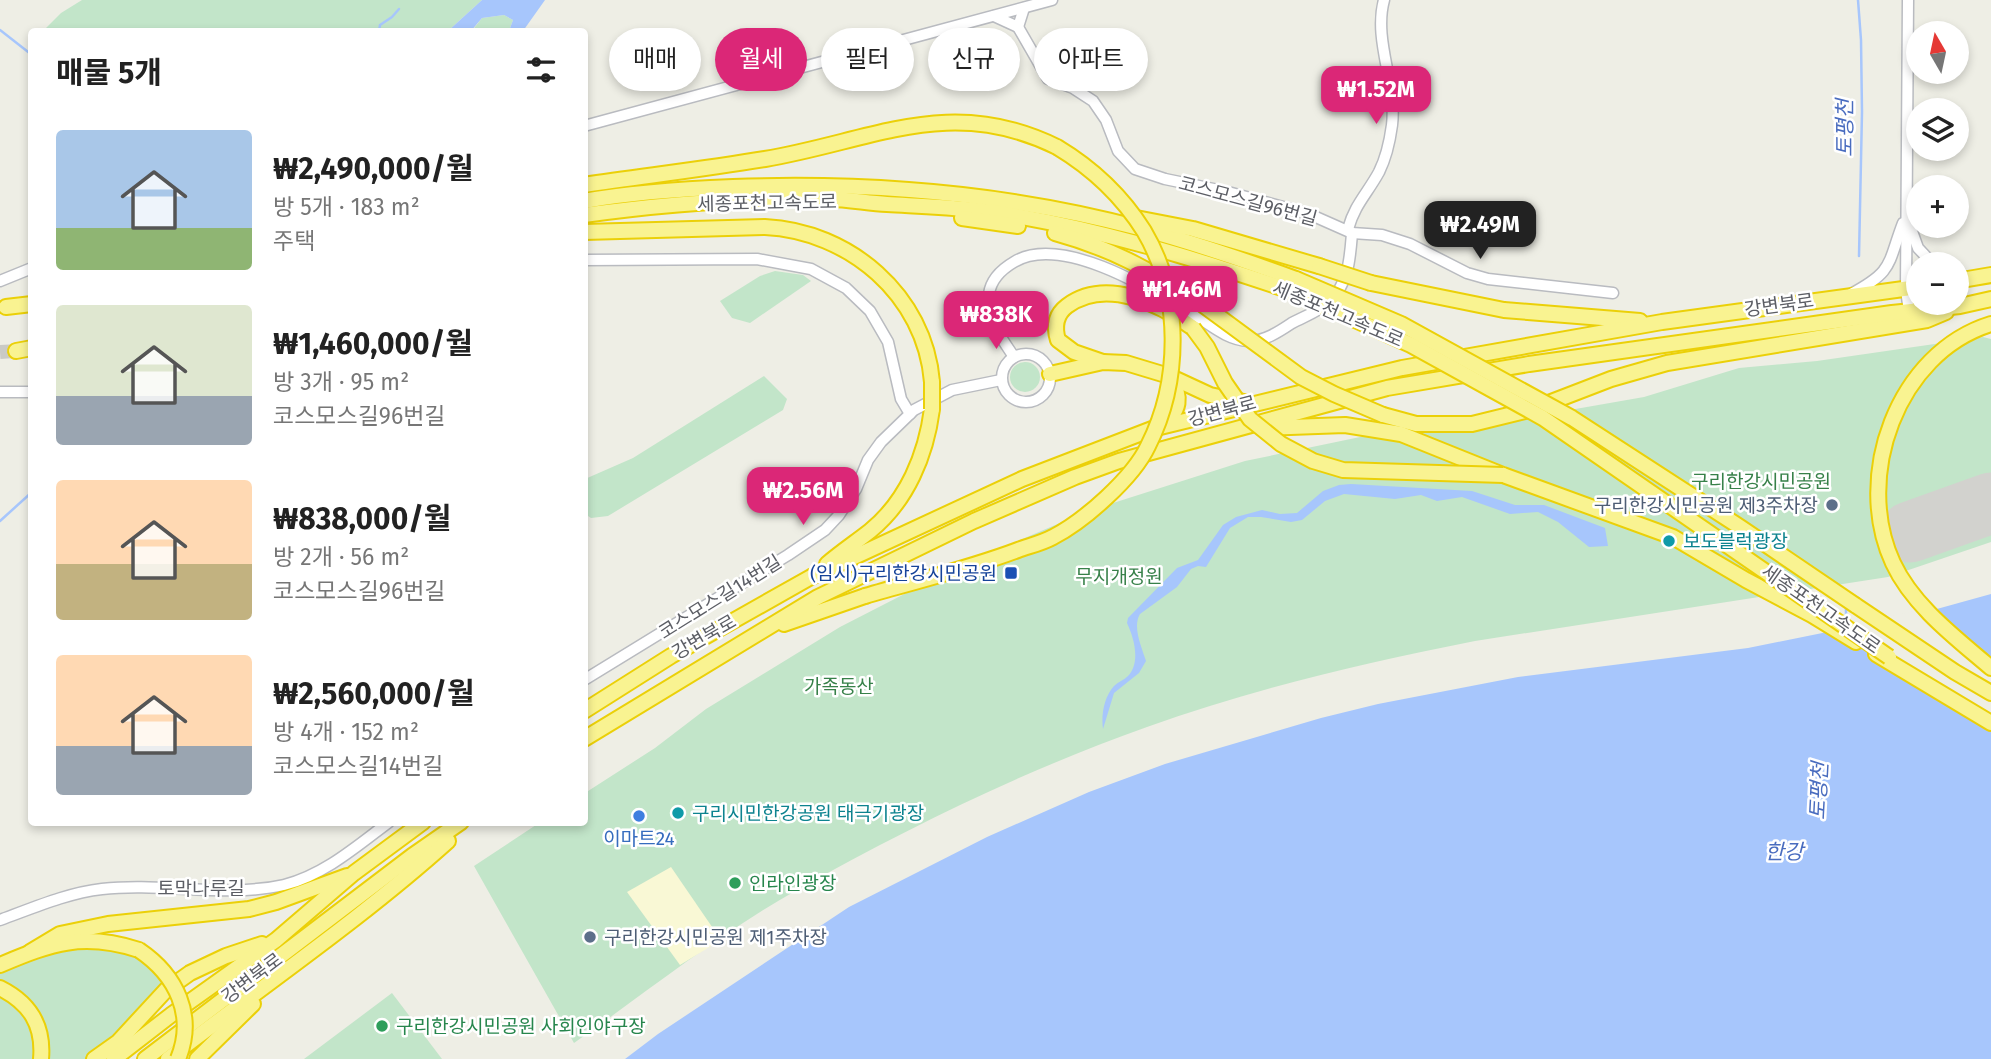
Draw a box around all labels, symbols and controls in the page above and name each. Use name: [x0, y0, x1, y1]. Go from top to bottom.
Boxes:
north arrow: [1906, 21, 1969, 84]
map controls: [1906, 21, 1969, 315]
chip: 매매: [609, 28, 701, 91]
chip: 월세: [715, 28, 807, 91]
chip: 필터: [821, 28, 914, 91]
chip: 신규: [928, 28, 1020, 91]
chip: 아파트: [1034, 28, 1148, 91]
icon: filters: [522, 51, 560, 89]
text: 매물 5개: [56, 55, 162, 91]
pin: ₩1.52M: [1319, 66, 1433, 126]
text: ₩1.52M: [1337, 75, 1415, 103]
water label: 토평천: [1832, 96, 1858, 157]
button: layers: [1906, 98, 1969, 161]
text: ₩2,490,000/월: [273, 151, 474, 187]
icon: home: [112, 158, 196, 242]
street label: 코스모스길96번길: [1176, 171, 1320, 231]
button: +: [1906, 175, 1969, 238]
street label: 세종포천고속도로: [697, 190, 837, 216]
text: 방 5개 · 183 m²: [273, 193, 420, 221]
pin: ₩2.49M: [1423, 202, 1537, 261]
text: ₩2.49M: [1440, 210, 1520, 238]
text: 주택: [273, 227, 315, 255]
button: −: [1906, 252, 1969, 315]
pin: ₩1.46M: [1125, 266, 1239, 326]
text: ₩1.46M: [1142, 275, 1222, 303]
street label: 세종포천고속도로: [1269, 276, 1407, 352]
street label: 강변북로: [1743, 289, 1815, 321]
pin: ₩838K: [947, 292, 1045, 351]
text: ₩838K: [960, 300, 1032, 328]
text: ₩1,460,000/월: [273, 326, 473, 362]
icon: home: [112, 333, 196, 417]
text: 방 3개 · 95 m²: [273, 368, 409, 396]
street label: 강변북로: [1185, 391, 1259, 431]
text: 코스모스길96번길: [273, 402, 445, 430]
pin: ₩2.56M: [746, 468, 860, 527]
park label: 구리한강시민공원: [1691, 470, 1831, 493]
text: ₩2.56M: [763, 476, 843, 504]
place label: 구리한강시민공원 제3주차장: [1594, 494, 1818, 517]
marker: 구리한강시민공원 제3주차장: [1824, 497, 1840, 513]
text: ₩838,000/월: [273, 501, 451, 537]
icon: home: [112, 508, 196, 592]
place label: 보도블럭광장: [1683, 530, 1788, 553]
marker: 보도블럭광장: [1661, 533, 1677, 549]
text: 방 2개 · 56 m²: [273, 543, 409, 571]
street label: 코스모스길14번길: [654, 550, 786, 644]
street label: 세종포천고속도로: [1757, 559, 1885, 659]
place label: (임시)구리한강시민공원: [810, 562, 997, 585]
marker: (임시)구리한강시민공원: [1003, 565, 1019, 581]
park label: 무지개정원: [1075, 565, 1163, 588]
text: 코스모스길96번길: [273, 577, 445, 605]
street label: 강변북로: [668, 610, 740, 664]
park label: 가족동산: [804, 675, 874, 698]
text: ₩2,560,000/월: [273, 676, 475, 712]
icon: home: [112, 683, 196, 767]
text: 방 4개 · 152 m²: [273, 718, 419, 746]
text: 코스모스길14번길: [273, 752, 443, 780]
water label: 토평천: [1805, 759, 1834, 821]
place label: 구리시민한강공원 태극기광장: [692, 802, 924, 825]
marker: 구리시민한강공원 태극기광장: [670, 805, 686, 821]
marker: 이마트24: [631, 808, 647, 824]
place label: 이마트24: [603, 827, 675, 850]
water label: 한강: [1765, 839, 1806, 865]
place label: 인라인광장: [749, 872, 836, 895]
marker: 인라인광장: [727, 875, 743, 891]
street label: 토막나루길: [157, 877, 245, 900]
place label: 구리한강시민공원 제1주차장: [604, 926, 827, 949]
marker: 구리한강시민공원 제1주차장: [582, 929, 598, 945]
street label: 강변북로: [217, 948, 287, 1008]
place label: 구리한강시민공원 사회인야구장: [396, 1015, 646, 1038]
marker: 구리한강시민공원 사회인야구장: [374, 1018, 390, 1034]

